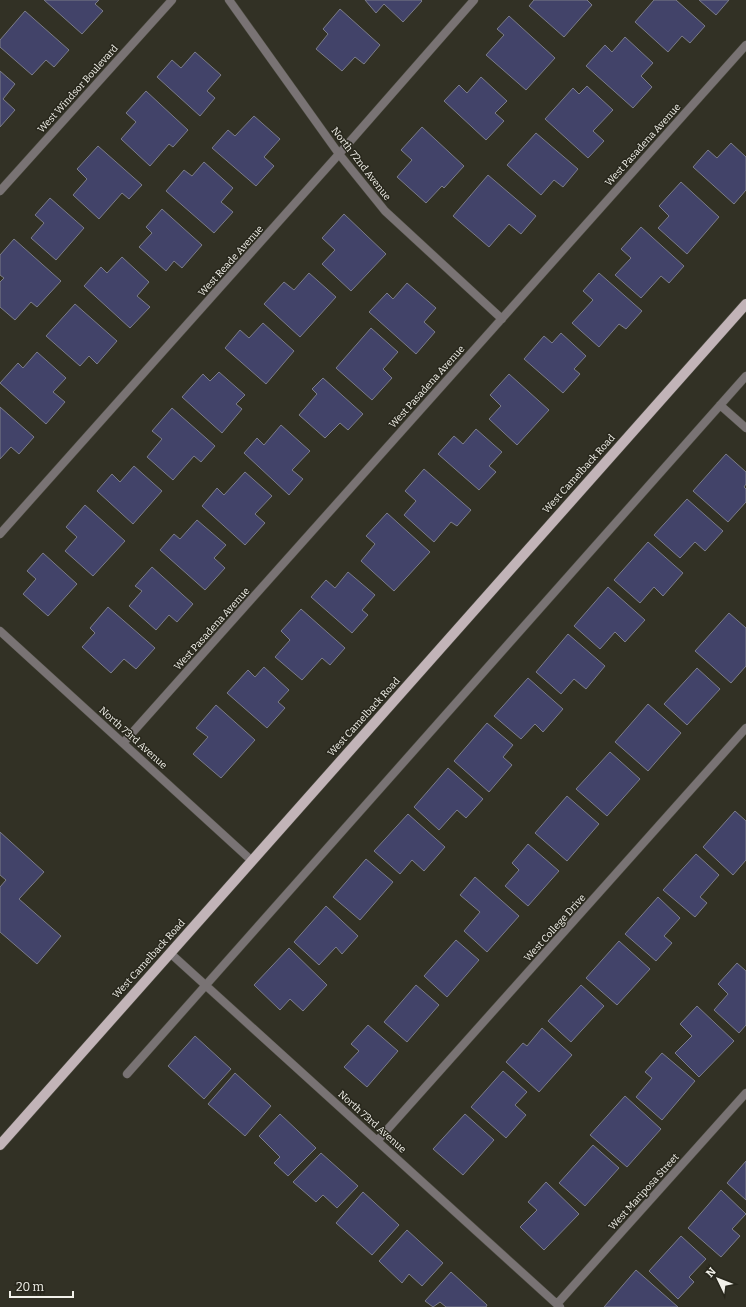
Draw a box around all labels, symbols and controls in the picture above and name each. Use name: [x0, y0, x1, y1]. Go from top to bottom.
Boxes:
street label: West Windsor Boulevard: [35, 42, 121, 136]
street label: West Pasadena Avenue: [603, 101, 683, 189]
street label: North 72nd Avenue: [329, 125, 393, 203]
street label: West Reade Avenue: [196, 223, 266, 299]
street label: West Pasadena Avenue: [387, 343, 467, 431]
street label: West Camelback Road: [540, 432, 618, 516]
street label: West Pasadena Avenue: [172, 585, 252, 673]
street label: West Camelback Road: [325, 675, 403, 759]
street label: North 73rd Avenue: [97, 704, 169, 772]
street label: West College Drive: [522, 892, 588, 964]
street label: West Camelback Road: [110, 917, 188, 1001]
street label: North 73rd Avenue: [336, 1088, 408, 1156]
street label: West Mariposa Street: [606, 1151, 682, 1233]
north arrow: [698, 1259, 738, 1299]
text: N: [703, 1265, 719, 1280]
scale bar: [10, 1273, 73, 1299]
text: 20 m: [16, 1280, 45, 1294]

